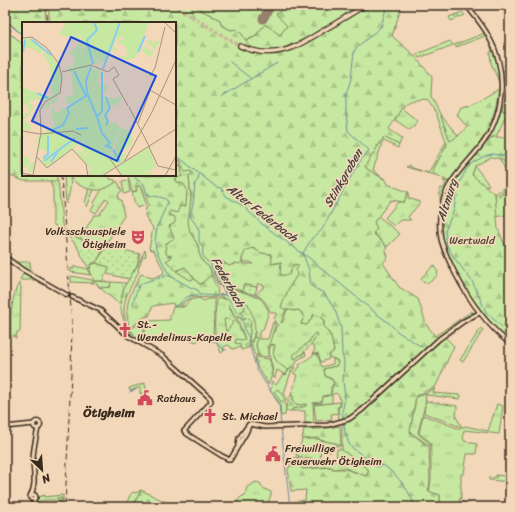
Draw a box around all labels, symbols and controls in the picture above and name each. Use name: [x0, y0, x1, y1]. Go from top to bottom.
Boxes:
inset map: [22, 22, 176, 176]
water label: Stinkgraben: [317, 143, 369, 211]
water label: Altmurg: [430, 174, 465, 225]
water label: Alter Federbach: [221, 177, 304, 249]
place label: Volksschauspiele Ötigheim: [45, 222, 127, 254]
theatre icon: Volksschauspiele Ötigheim: [129, 228, 147, 246]
park label: Wertwald: [449, 231, 496, 250]
water label: Federbach: [205, 253, 252, 313]
place label: St.- Wendelinus-Kapelle: [137, 315, 232, 347]
church icon: St.- Wendelinus-Kapelle: [116, 321, 134, 339]
public building icon: Rathaus: [136, 389, 154, 407]
place label: Rathaus: [157, 389, 196, 408]
district label: Ötigheim: [82, 401, 135, 424]
church icon: St. Michael: [201, 407, 219, 425]
place label: St. Michael: [222, 407, 278, 426]
place label: Freiwillige Feuerwehr Ötigheim: [285, 439, 382, 471]
public building icon: Freiwillige Feuerwehr Ötigheim: [264, 445, 282, 463]
north arrow: [22, 450, 62, 490]
text: N: [38, 468, 54, 489]

